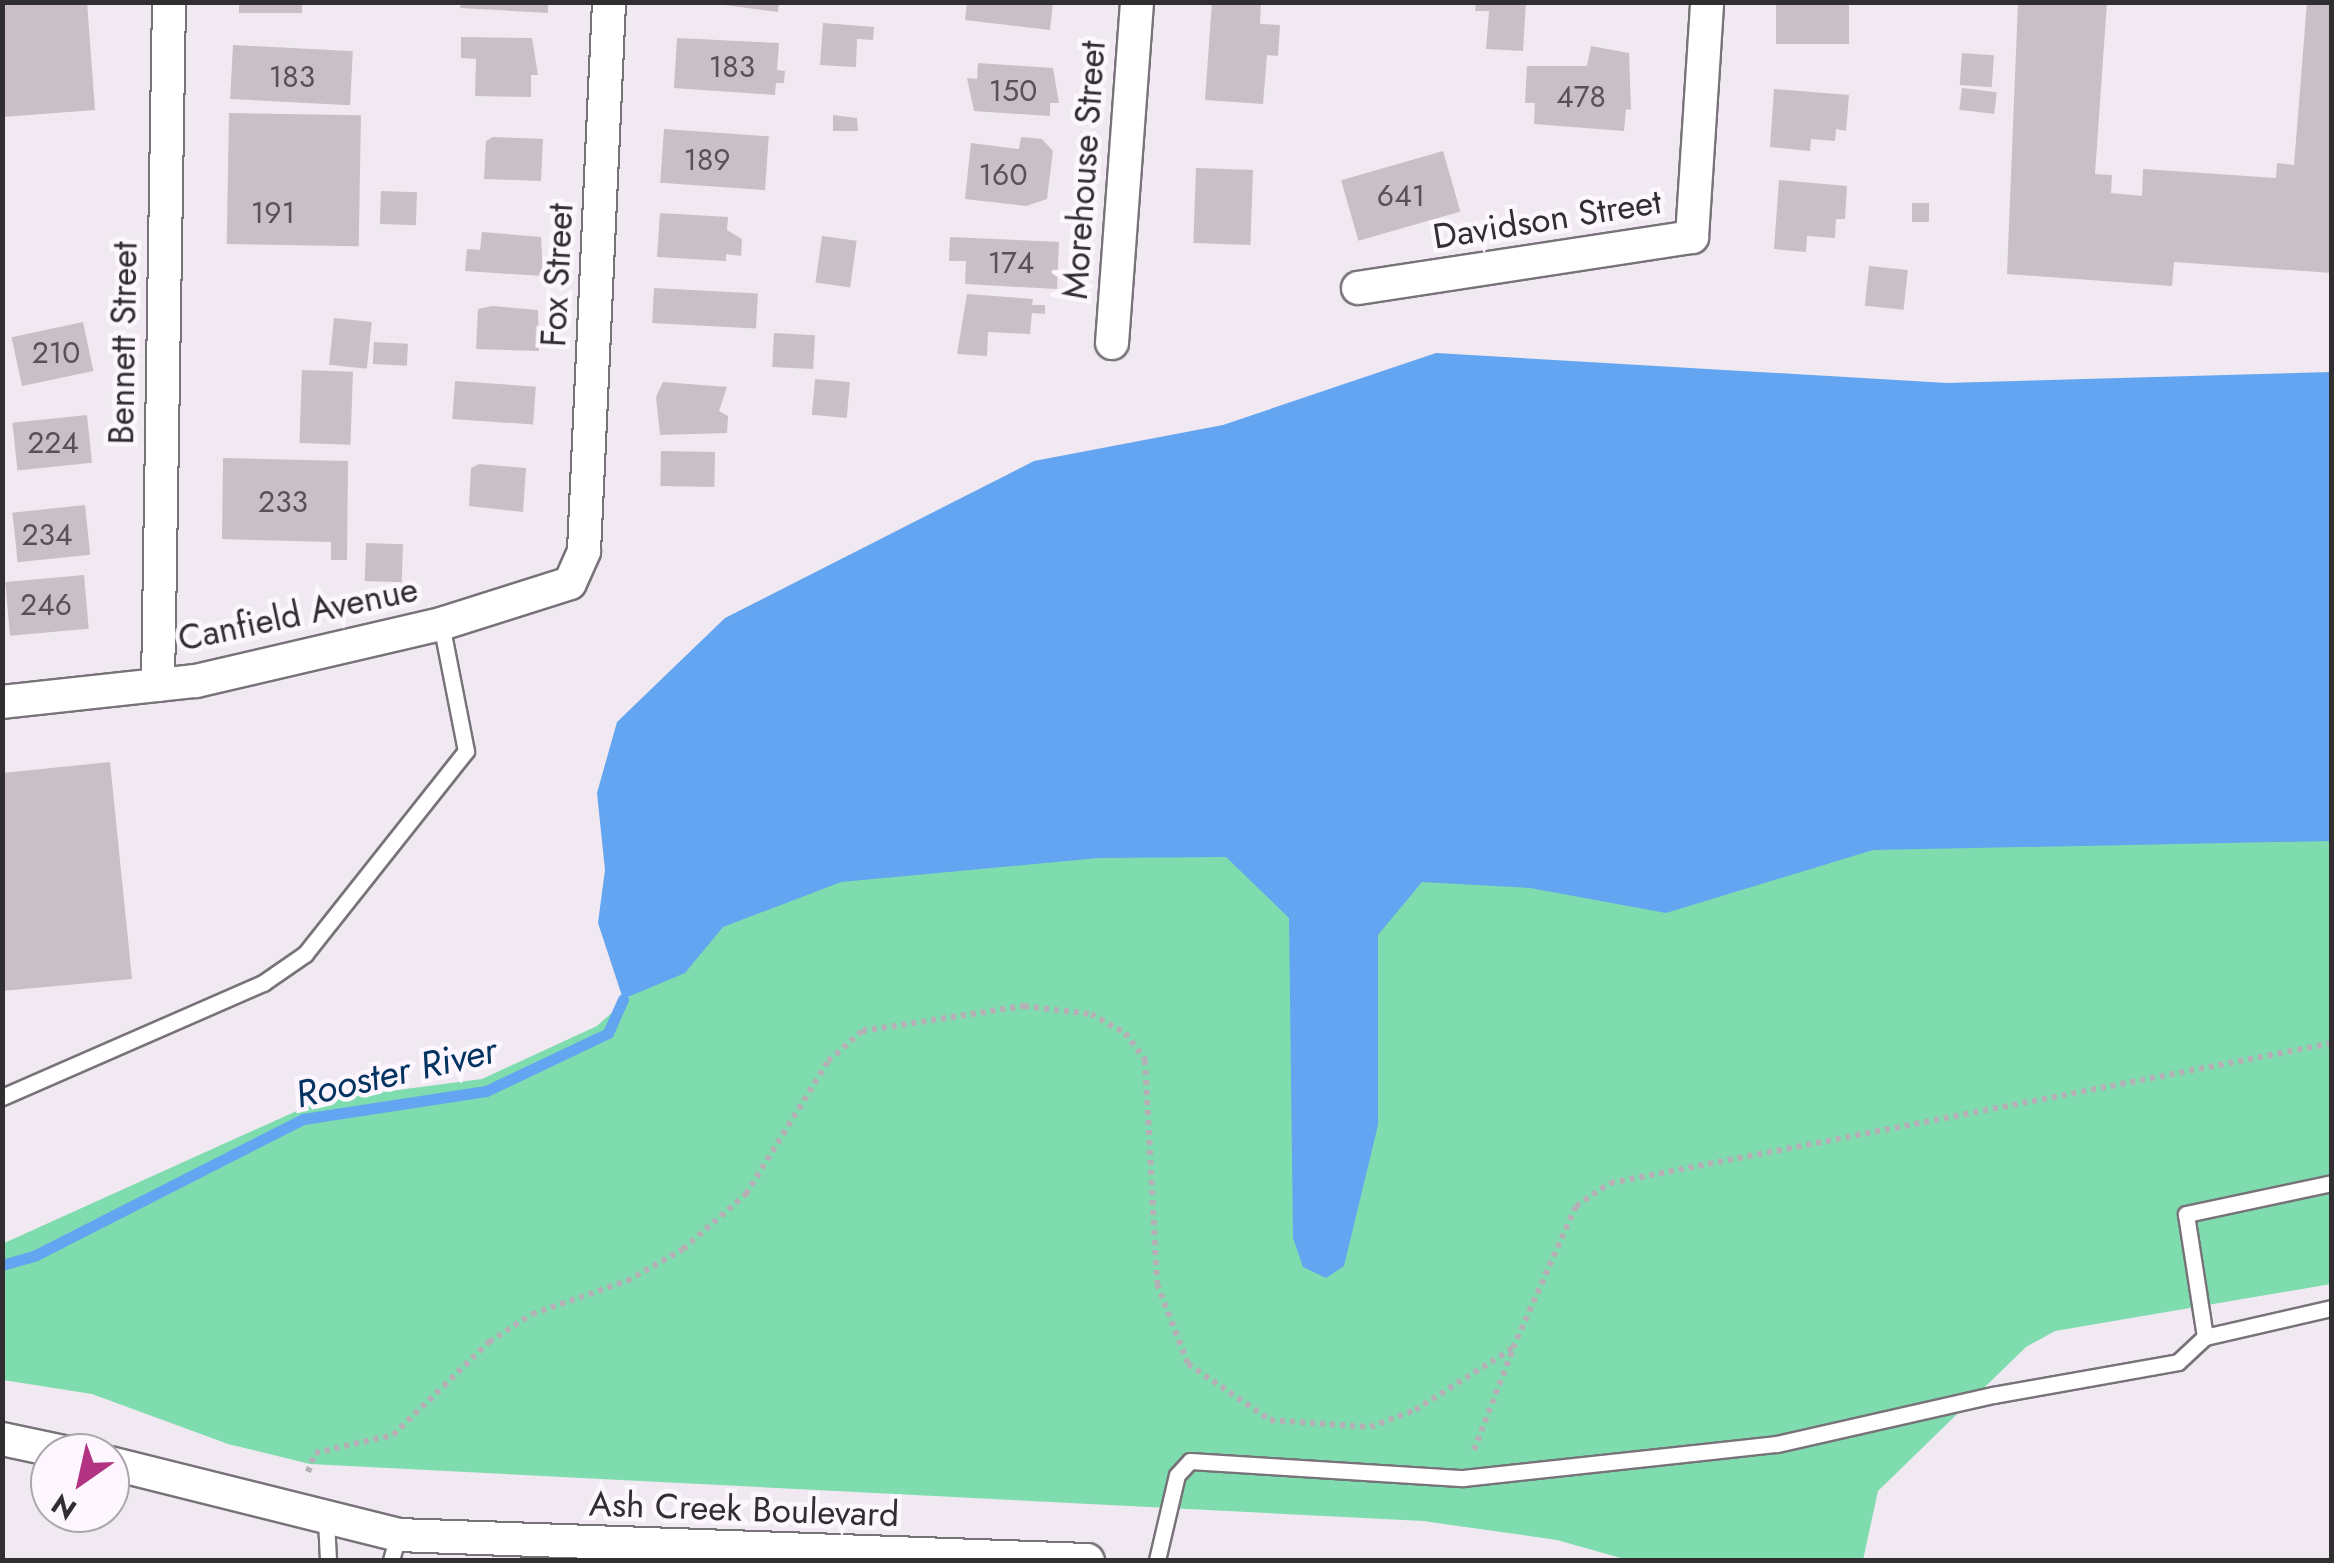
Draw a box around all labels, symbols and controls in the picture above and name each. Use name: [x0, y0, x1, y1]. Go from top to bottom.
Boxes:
street label: Morehouse Street: [1054, 39, 1114, 301]
house number: 183: [709, 49, 755, 85]
house number: 183: [269, 59, 315, 95]
house number: 150: [989, 73, 1037, 109]
house number: 478: [1556, 79, 1606, 115]
house number: 189: [683, 142, 731, 178]
house number: 160: [979, 157, 1027, 193]
house number: 641: [1377, 178, 1425, 214]
street label: Davidson Street: [1430, 180, 1664, 258]
house number: 191: [251, 195, 295, 231]
street label: Fox Street: [532, 202, 582, 348]
street label: Bennett Street: [100, 241, 146, 445]
house number: 174: [988, 245, 1034, 281]
house number: 210: [32, 335, 80, 371]
house number: 224: [27, 425, 79, 461]
house number: 233: [258, 484, 308, 520]
house number: 234: [22, 517, 72, 553]
street label: Canfield Avenue: [174, 568, 422, 660]
house number: 246: [20, 587, 72, 623]
water label: Rooster River: [291, 1027, 501, 1117]
north arrow: [30, 1433, 130, 1533]
text: N: [43, 1483, 85, 1530]
street label: Ash Creek Boulevard: [588, 1483, 900, 1535]

